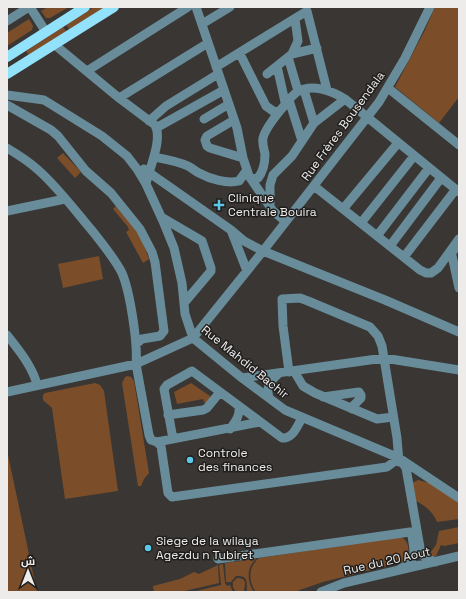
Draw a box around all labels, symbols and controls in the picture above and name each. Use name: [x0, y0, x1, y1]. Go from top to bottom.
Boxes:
street label: Rue Frères Bousendala: [298, 68, 388, 184]
place label: Clinique Centrale Bouira: [228, 190, 317, 220]
marker: Clinique Centrale Bouira: [213, 199, 225, 211]
street label: Rue Mahdid Bachir: [198, 322, 292, 402]
place label: Controle des finances: [198, 445, 272, 475]
marker: Controle des finances: [185, 455, 195, 465]
place label: Siege de la wilaya Agezdu n Tubiret: [156, 533, 259, 563]
marker: Siege de la wilaya Agezdu n Tubiret: [143, 543, 153, 553]
street label: Rue du 20 Aout: [342, 543, 432, 579]
north arrow: [8, 551, 48, 591]
text: ش: [21, 554, 35, 568]

